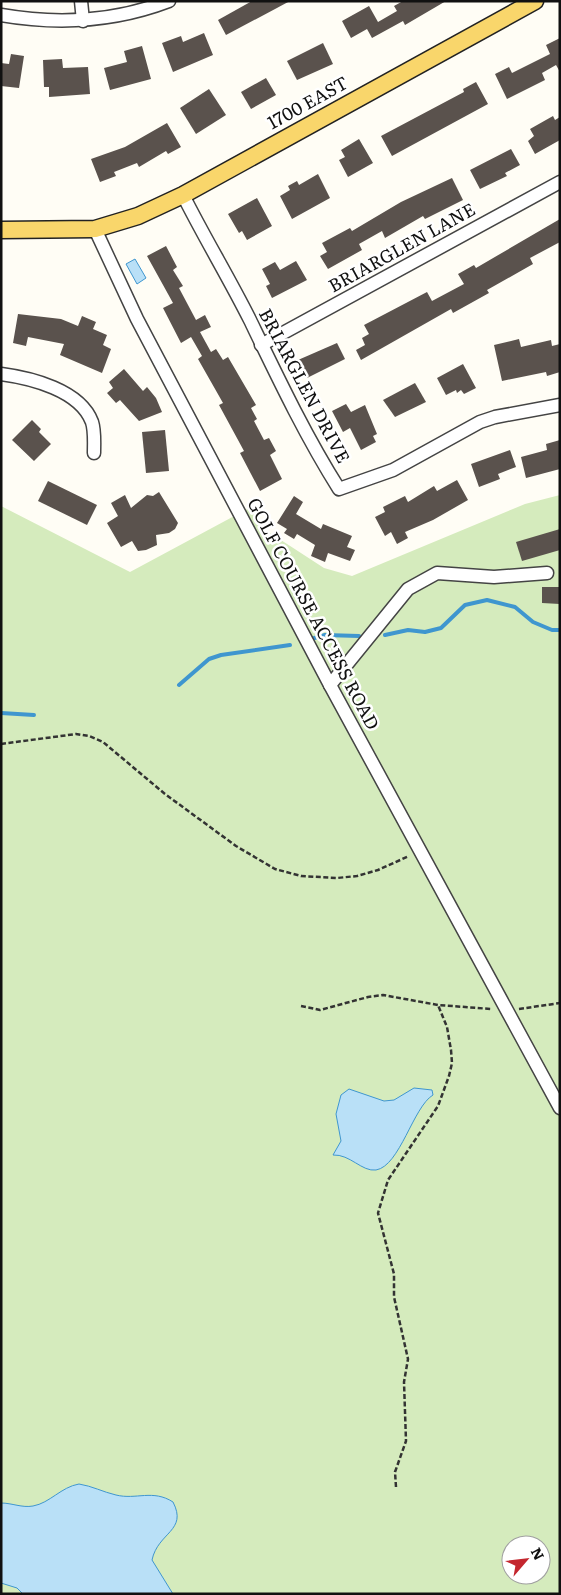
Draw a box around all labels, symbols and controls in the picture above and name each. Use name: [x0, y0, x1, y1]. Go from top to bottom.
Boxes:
street label: 1700 EAST: [262, 68, 353, 135]
street label: BRIARGLEN LANE: [323, 195, 480, 298]
street label: BRIARGLEN DRIVE: [253, 303, 358, 468]
street label: GOLF COURSE ACCESS ROAD: [242, 492, 387, 734]
north arrow: [501, 1535, 551, 1585]
text: N: [527, 1544, 550, 1564]

